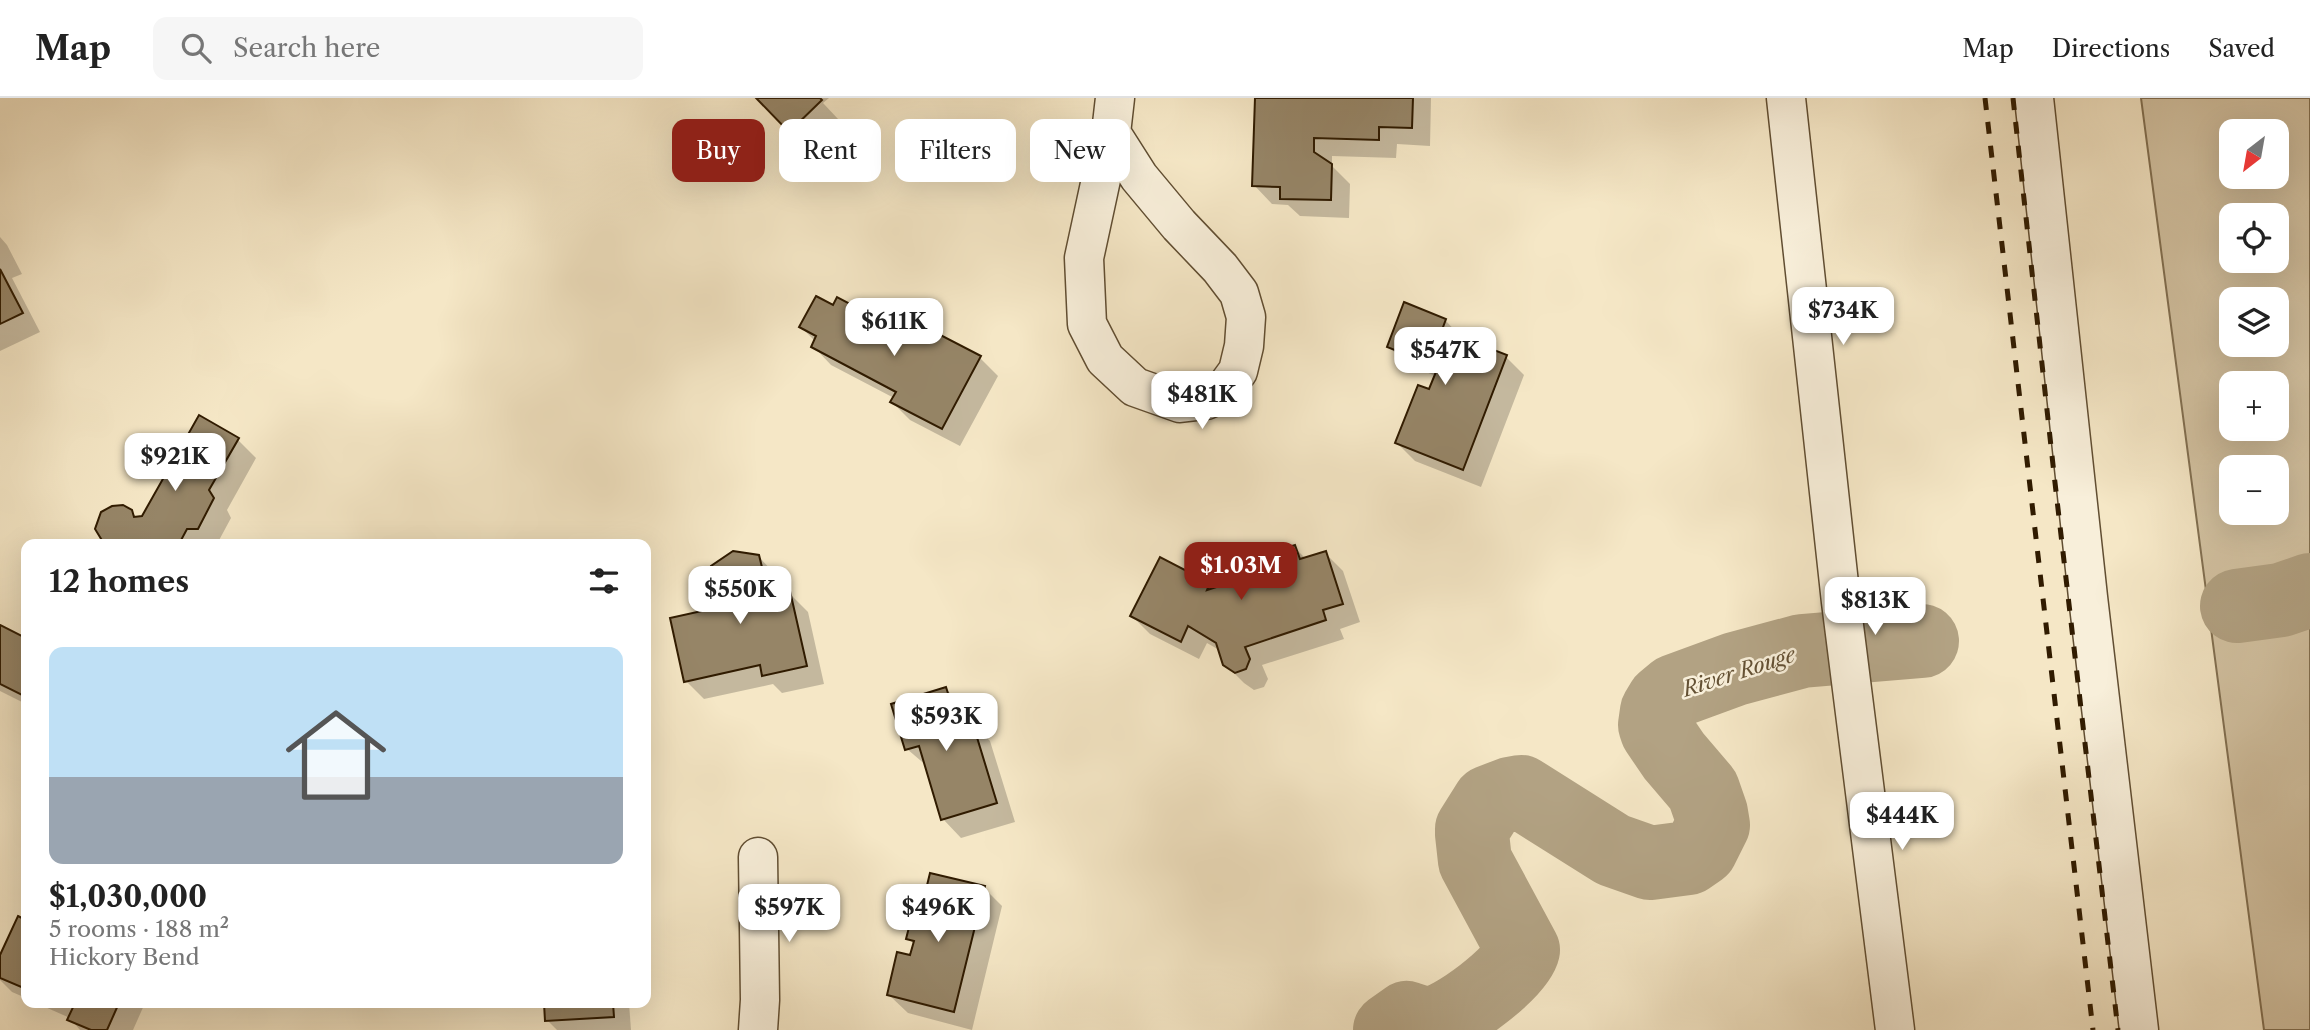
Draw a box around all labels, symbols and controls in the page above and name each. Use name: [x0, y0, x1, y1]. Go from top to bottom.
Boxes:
search box: [153, 17, 643, 80]
text: Map: [35, 28, 111, 69]
icon: search: [177, 29, 215, 67]
text: Search here: [233, 32, 380, 64]
text: Map: [1962, 34, 2014, 63]
text: Directions: [2052, 34, 2170, 63]
text: Saved: [2208, 34, 2275, 63]
chip: Buy: [672, 119, 765, 182]
chip: Rent: [779, 119, 881, 182]
chip: Filters: [895, 119, 1016, 182]
chip: New: [1030, 119, 1130, 182]
north arrow: [2219, 119, 2289, 189]
map controls: [2219, 119, 2289, 525]
button: locate: [2219, 203, 2289, 273]
button: layers: [2219, 287, 2289, 357]
pin: $734K: [1794, 288, 1892, 347]
text: $734K: [1808, 296, 1878, 324]
pin: $611K: [845, 299, 943, 358]
text: $611K: [861, 307, 927, 335]
pin: $547K: [1396, 328, 1494, 387]
text: $547K: [1410, 336, 1480, 364]
button: +: [2219, 371, 2289, 441]
pin: $481K: [1153, 372, 1251, 431]
text: $481K: [1167, 380, 1237, 408]
pin: $921K: [126, 434, 224, 493]
text: $921K: [141, 442, 209, 470]
button: −: [2219, 455, 2289, 525]
pin: $1.03M: [1184, 542, 1298, 602]
text: $1.03M: [1200, 551, 1282, 579]
icon: filters: [585, 562, 623, 600]
text: 12 homes: [49, 563, 189, 600]
pin: $550K: [691, 566, 789, 626]
text: $550K: [704, 575, 776, 603]
pin: $813K: [1826, 578, 1924, 637]
text: $813K: [1841, 586, 1909, 614]
water label: River Rouge: [1677, 641, 1799, 702]
icon: home: [273, 692, 399, 818]
pin: $593K: [897, 694, 995, 753]
text: $593K: [911, 702, 981, 730]
pin: $444K: [1853, 792, 1951, 852]
text: $444K: [1866, 801, 1938, 829]
text: $1,030,000: [49, 878, 207, 915]
pin: $597K: [740, 884, 838, 944]
pin: $496K: [889, 884, 987, 944]
text: $597K: [754, 893, 824, 921]
text: $496K: [902, 893, 974, 921]
text: 5 rooms · 188 m²: [49, 915, 229, 943]
text: Hickory Bend: [49, 943, 200, 971]

